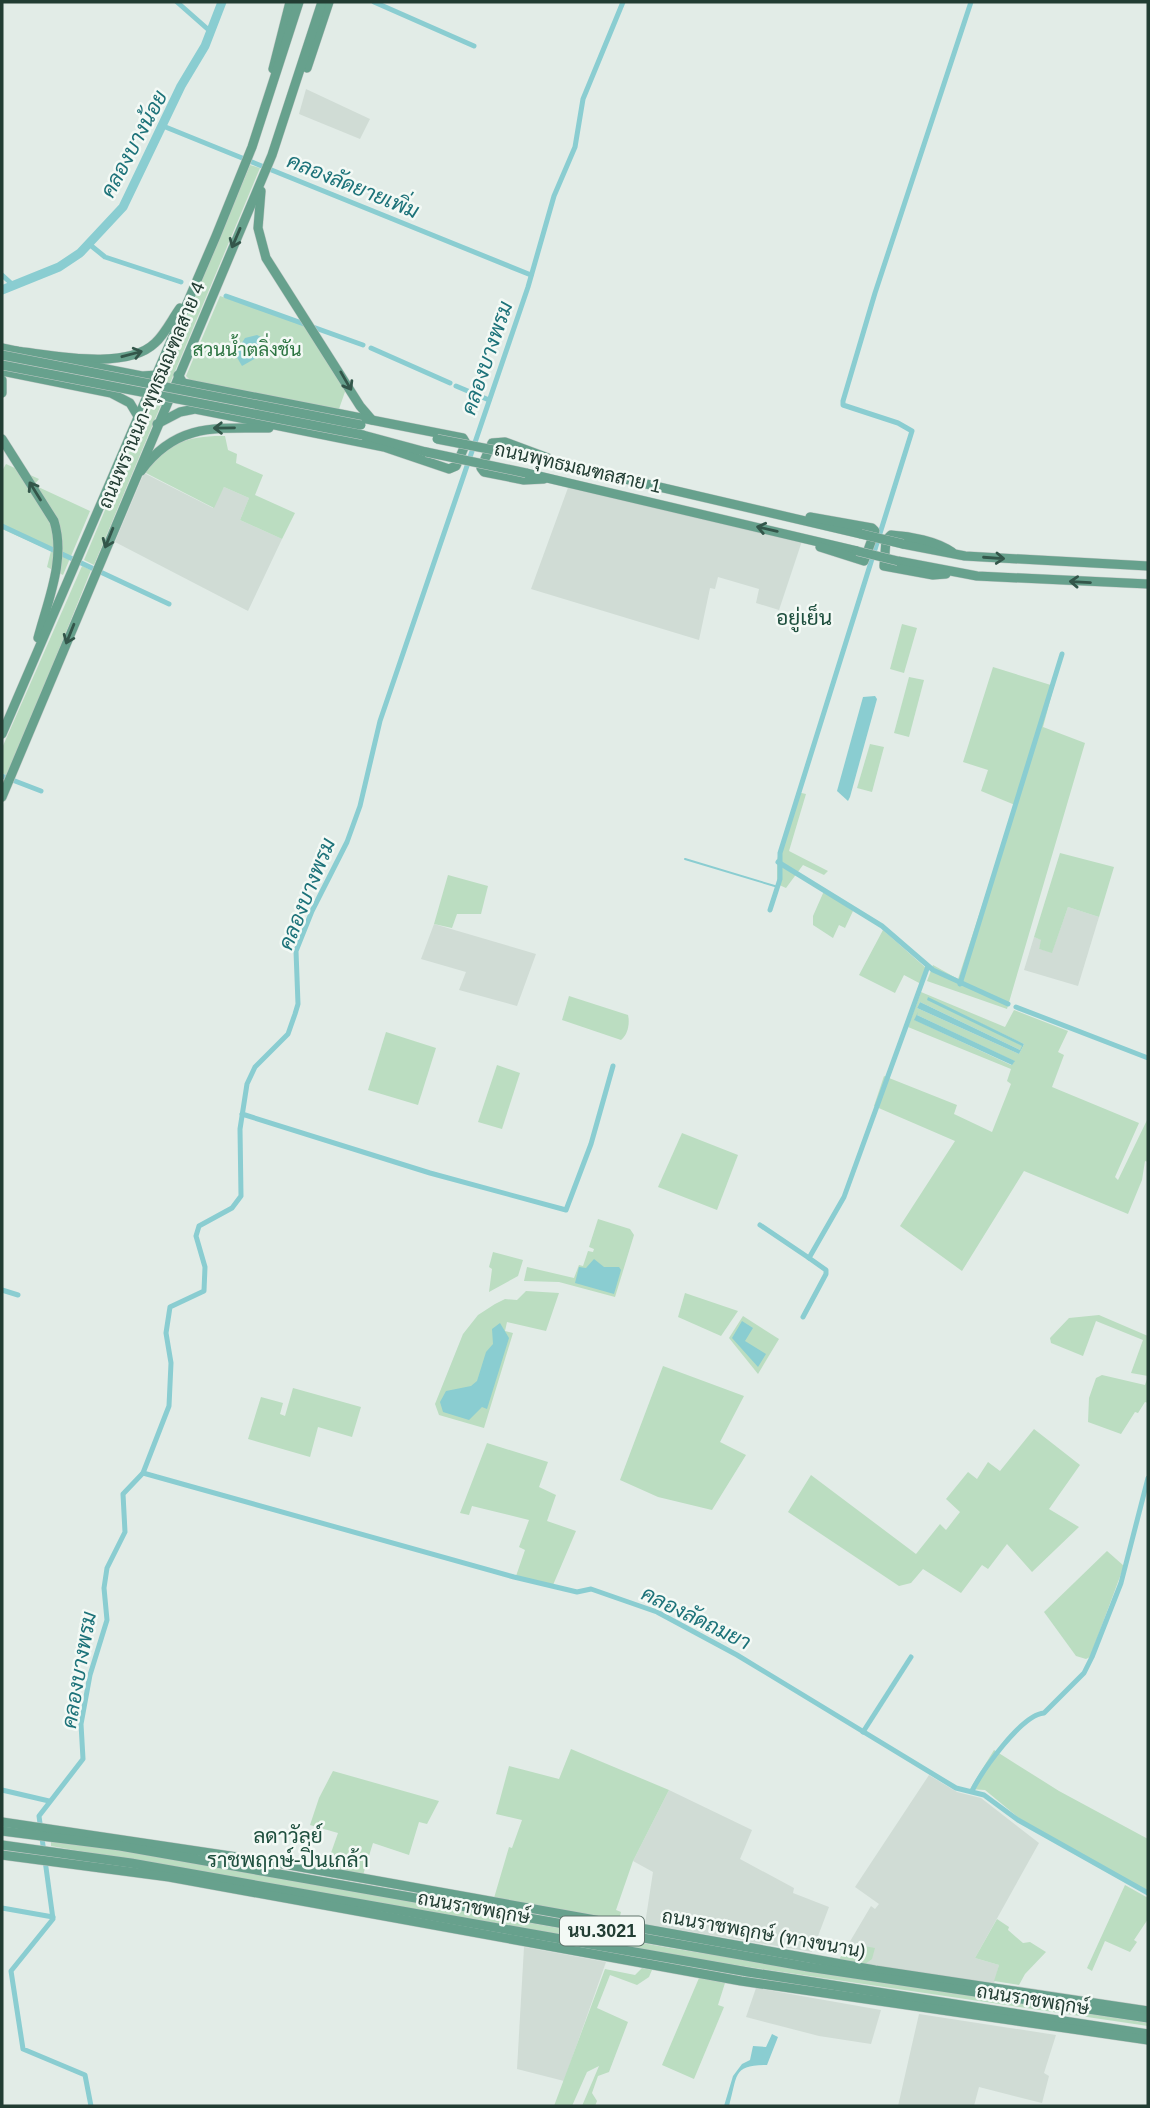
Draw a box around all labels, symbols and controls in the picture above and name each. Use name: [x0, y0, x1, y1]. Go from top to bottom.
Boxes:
water label: คลองบางน้อย: [95, 86, 171, 201]
water label: คลองลัดยายเพิ่ม: [284, 142, 425, 222]
one-way arrow: [229, 227, 242, 248]
street label: ถนนพรานนก-พุทธมณฑลสาย 4: [94, 278, 211, 512]
water label: คลองบางพรม: [456, 298, 517, 417]
park label: สวนน้ำตลิ่งชัน: [193, 333, 301, 360]
one-way arrow: [121, 347, 143, 360]
one-way arrow: [340, 370, 353, 391]
one-way arrow: [212, 421, 235, 435]
street label: ถนนพุทธมณฑลสาย 1: [492, 438, 663, 499]
one-way arrow: [28, 482, 42, 502]
one-way arrow: [756, 522, 778, 535]
one-way arrow: [102, 526, 115, 548]
one-way arrow: [982, 552, 1005, 565]
one-way arrow: [1069, 576, 1092, 589]
district label: อยู่เย็น: [776, 603, 832, 633]
one-way arrow: [62, 623, 75, 644]
water label: คลองบางพรม: [274, 835, 339, 953]
water label: คลองลัดถมยา: [638, 1581, 755, 1654]
water label: คลองบางพรม: [57, 1610, 100, 1730]
district label: ลดาวัลย์ ราชพฤกษ์-ปิ่นเกล้า: [207, 1822, 369, 1872]
street label: ถนนราชพฤกษ์: [416, 1885, 533, 1929]
street label: ถนนราชพฤกษ์ (ทางขนาน): [660, 1903, 868, 1963]
road number: นบ.3021: [560, 1916, 644, 1945]
street label: ถนนราชพฤกษ์: [975, 1978, 1092, 2020]

